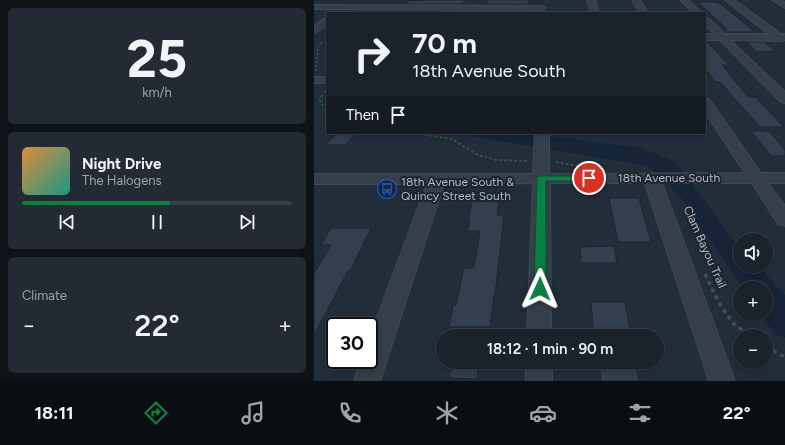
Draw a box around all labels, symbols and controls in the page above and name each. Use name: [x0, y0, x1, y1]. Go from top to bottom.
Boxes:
text: 70 m: [412, 26, 477, 60]
text: 25: [127, 28, 187, 90]
icon: right: [346, 28, 398, 80]
text: 18th Avenue South: [412, 60, 565, 82]
text: km/h: [142, 85, 172, 100]
icon: arrive: [387, 104, 409, 126]
text: Then: [346, 106, 379, 124]
text: Night Drive: [82, 155, 161, 173]
pin: [572, 161, 606, 195]
icon: arrive: [578, 167, 600, 189]
street label: 18th Avenue South: [618, 171, 720, 185]
text: The Halogens: [82, 173, 162, 188]
place label: 18th Avenue South & Quincy Street South: [401, 175, 514, 203]
bus stop icon: 18th Avenue South & Quincy Street South: [376, 178, 398, 200]
street label: Clam Bayou Trail: [681, 204, 729, 290]
icon: previous: [56, 211, 78, 233]
icon: pause: [146, 211, 168, 233]
icon: next: [236, 211, 258, 233]
map controls: [733, 233, 773, 369]
button: sound: [733, 233, 773, 273]
position arrow: [519, 268, 561, 310]
button: +: [733, 281, 773, 321]
text: Climate: [22, 288, 67, 303]
text: 22°: [134, 307, 180, 344]
text: −: [22, 312, 36, 339]
text: +: [278, 312, 292, 339]
speed limit sign: 30: [326, 317, 378, 369]
button: −: [733, 329, 773, 369]
text: 18:12 · 1 min · 90 m: [487, 340, 613, 358]
icon: directions: [142, 399, 170, 427]
icon: music: [239, 399, 267, 427]
icon: phone: [336, 399, 364, 427]
icon: climate: [433, 399, 461, 427]
icon: car: [529, 399, 557, 427]
icon: filters: [626, 399, 654, 427]
text: 18:11: [34, 402, 74, 424]
text: 22°: [723, 402, 751, 424]

